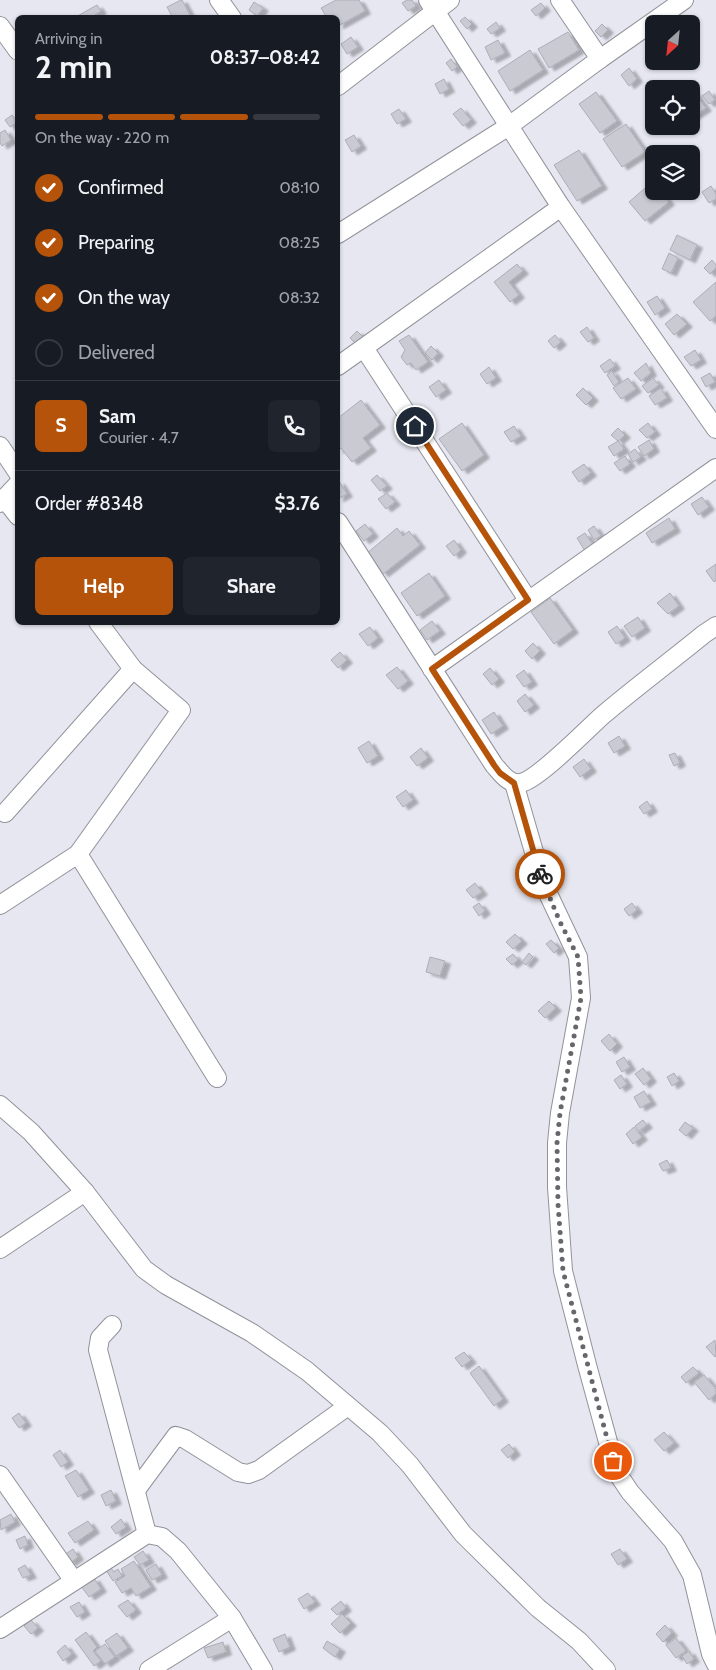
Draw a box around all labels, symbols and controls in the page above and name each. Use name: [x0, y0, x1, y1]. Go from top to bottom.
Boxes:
north arrow: [645, 15, 700, 70]
map controls: [645, 15, 700, 200]
text: Arriving in: [35, 29, 102, 48]
text: 08:37–08:42: [210, 46, 320, 69]
text: 2 min: [35, 47, 112, 86]
button: locate: [645, 80, 700, 135]
text: On the way · 220 m: [35, 128, 169, 147]
button: layers: [645, 145, 700, 200]
icon: check: [35, 174, 63, 202]
text: Confirmed: [78, 176, 164, 199]
text: 08:10: [279, 178, 320, 197]
icon: check: [35, 229, 63, 257]
text: Preparing: [78, 231, 154, 254]
text: 08:25: [279, 233, 320, 252]
icon: check: [35, 284, 63, 312]
text: On the way: [78, 286, 170, 309]
text: 08:32: [279, 288, 320, 307]
text: Delivered: [78, 341, 155, 364]
button: phone: [268, 400, 320, 452]
text: Sam: [99, 405, 136, 428]
pin: [394, 405, 436, 447]
icon: home: [401, 412, 429, 440]
text: S: [55, 414, 67, 437]
text: Courier · 4.7: [99, 428, 179, 447]
text: Order #8348: [35, 492, 143, 515]
text: $3.76: [275, 492, 320, 515]
button: Help: [35, 557, 173, 615]
button: Share: [183, 557, 320, 615]
courier: [515, 849, 565, 899]
icon: bike: [526, 860, 554, 888]
pin: [592, 1440, 634, 1482]
icon: bag: [599, 1447, 627, 1475]

